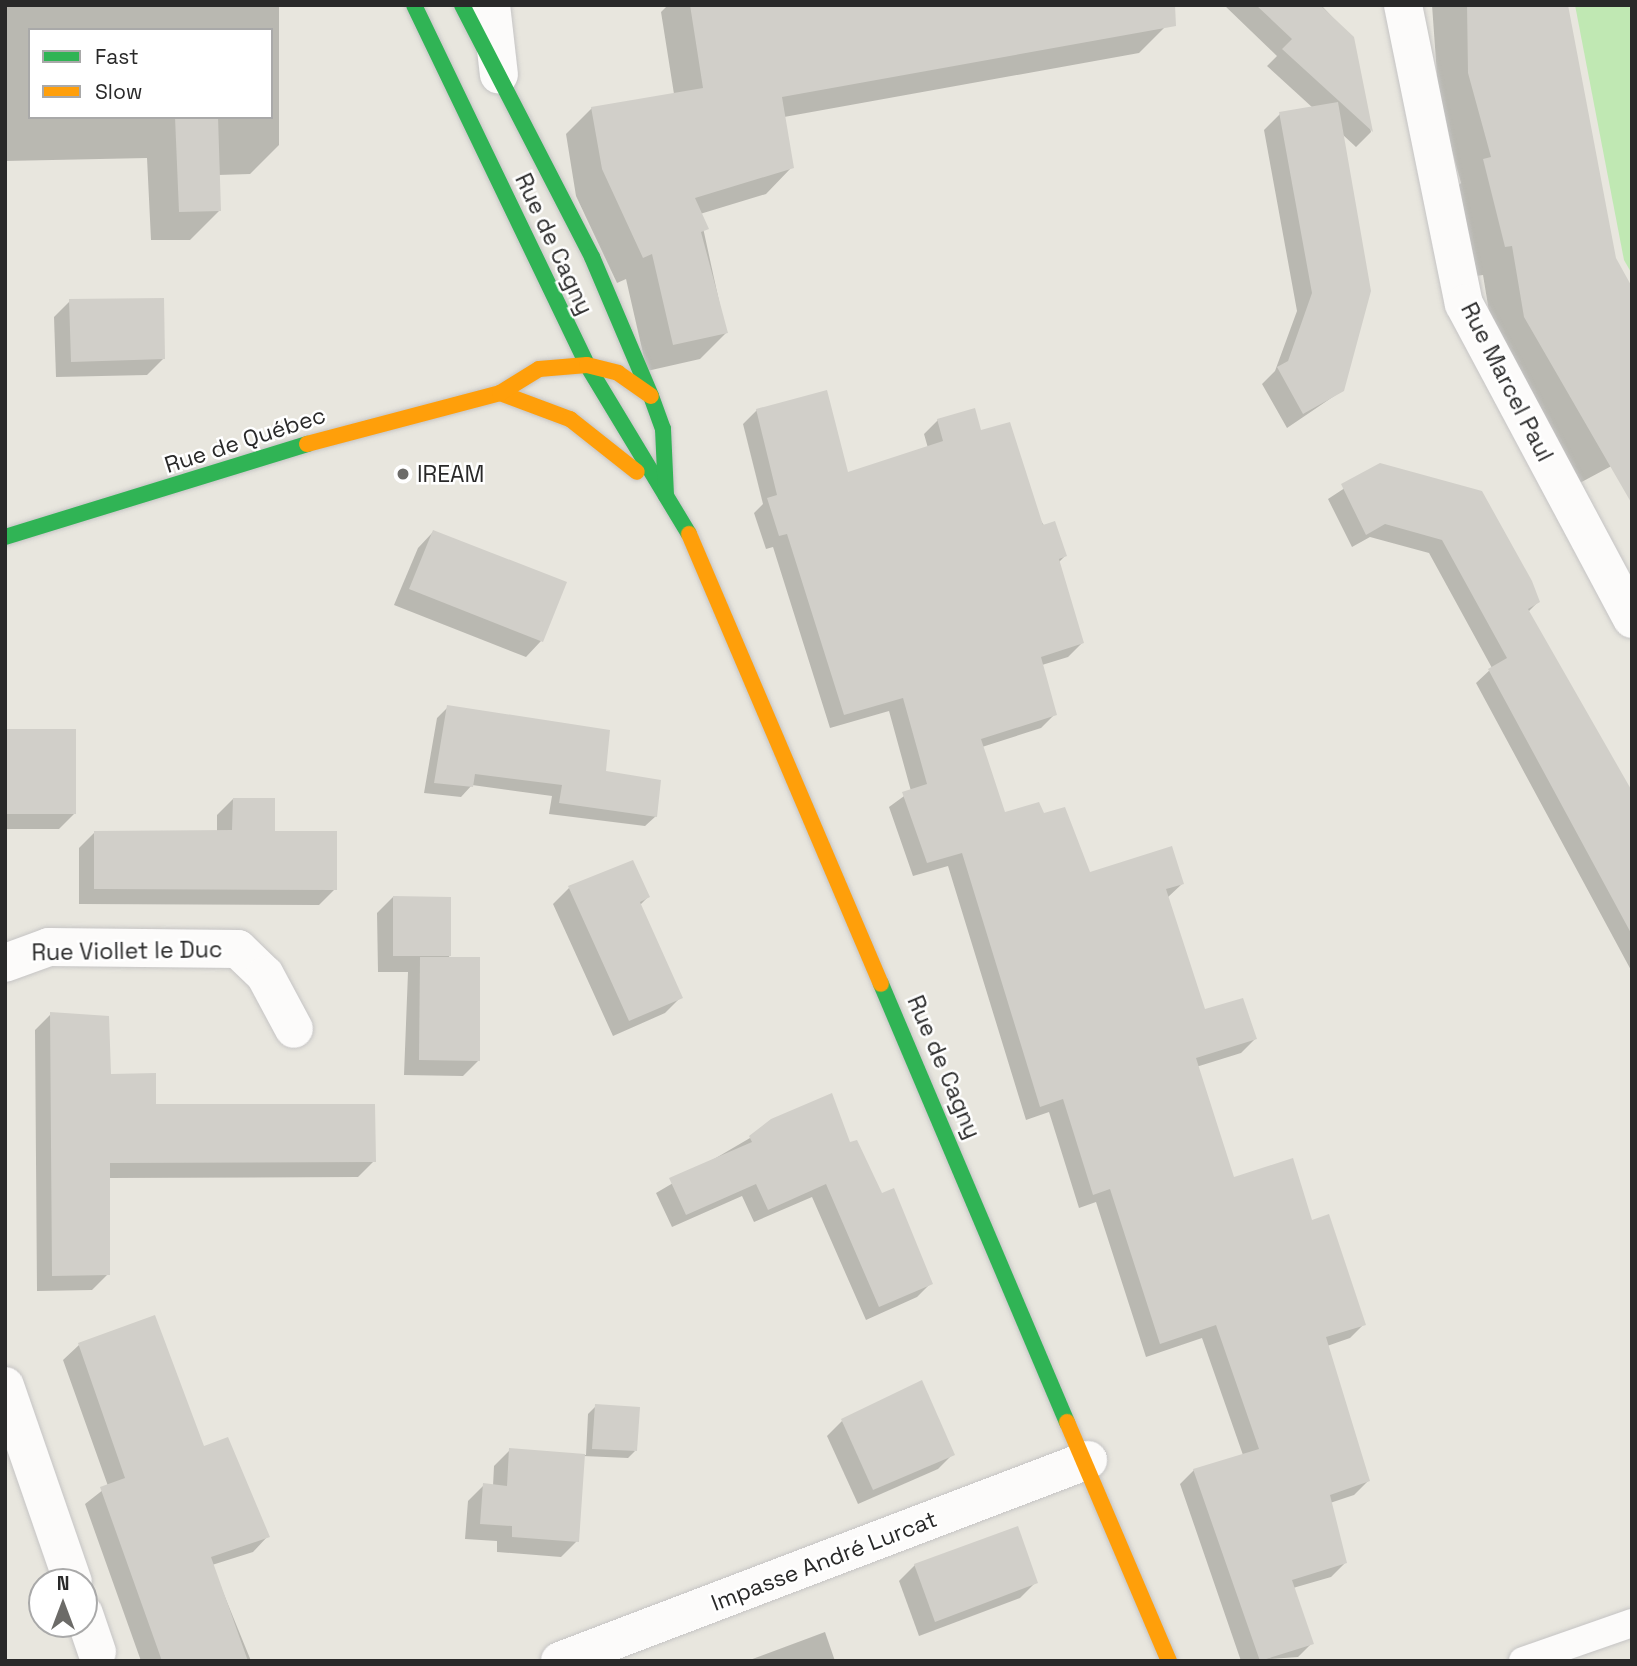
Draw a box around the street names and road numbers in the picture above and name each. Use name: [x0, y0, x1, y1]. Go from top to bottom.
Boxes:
street label: Rue de Cagny: [509, 169, 599, 319]
street label: Rue Marcel Paul: [1455, 298, 1559, 466]
street label: Rue de Québec: [161, 401, 329, 479]
street label: Rue Viollet le Duc: [31, 936, 223, 966]
street label: Rue de Cagny: [901, 991, 987, 1143]
street label: Impasse André Lurcat: [707, 1505, 941, 1617]

